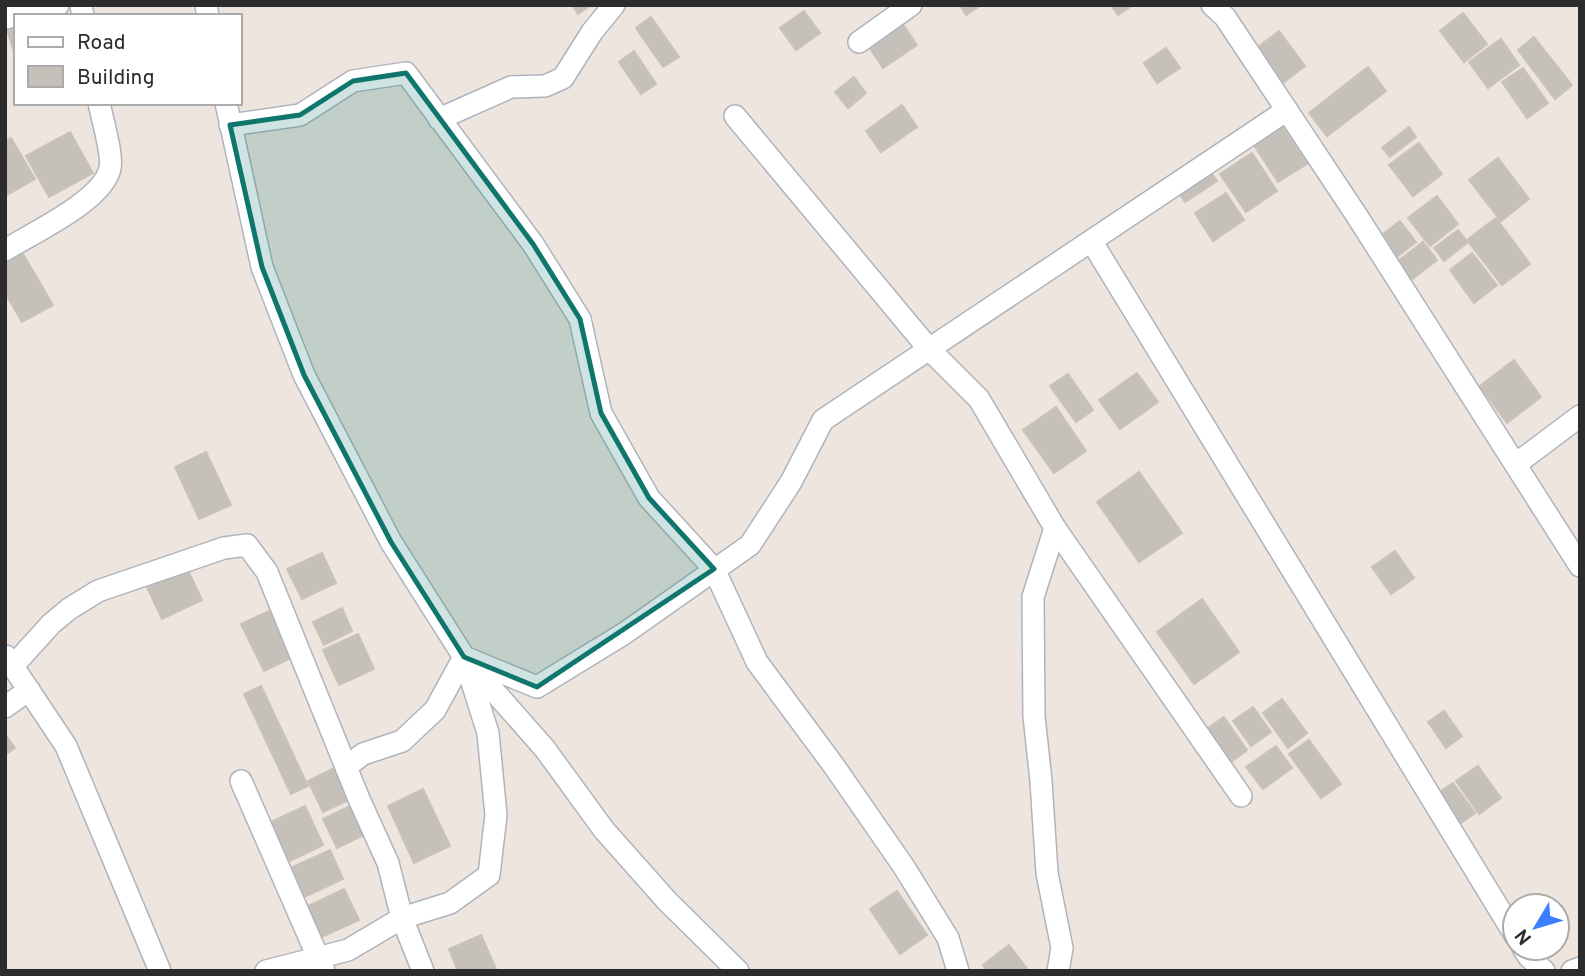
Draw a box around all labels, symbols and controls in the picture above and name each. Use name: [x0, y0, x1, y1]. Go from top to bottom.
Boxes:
legend: [14, 14, 242, 105]
text: Road: [77, 30, 126, 57]
text: Building: [77, 65, 155, 92]
north arrow: [1501, 892, 1571, 962]
text: N: [1511, 923, 1538, 949]

